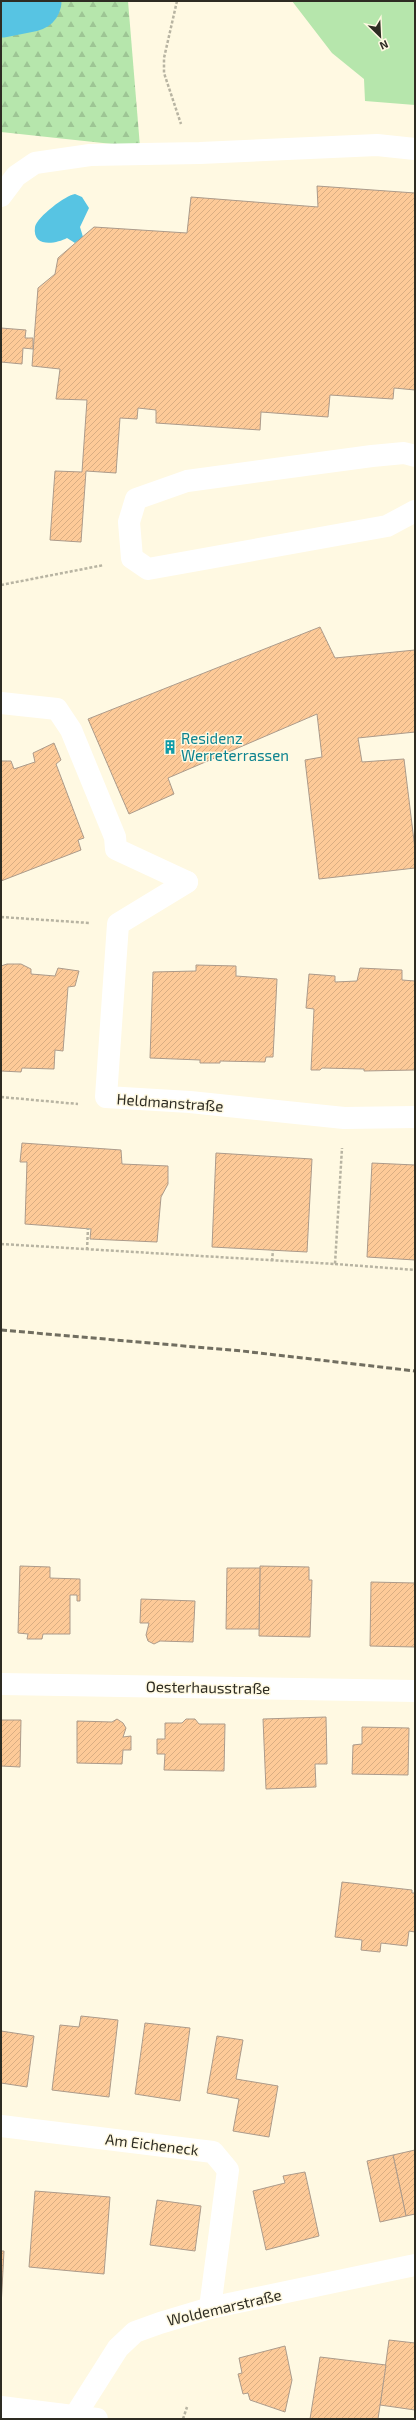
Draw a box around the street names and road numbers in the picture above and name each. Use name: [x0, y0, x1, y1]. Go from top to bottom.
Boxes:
street label: Heldmanstraße: [116, 1089, 224, 1115]
street label: Oesterhausstraße: [146, 1677, 270, 1697]
street label: Am Eicheneck: [104, 2129, 200, 2159]
street label: Woldemarstraße: [165, 2285, 283, 2329]

